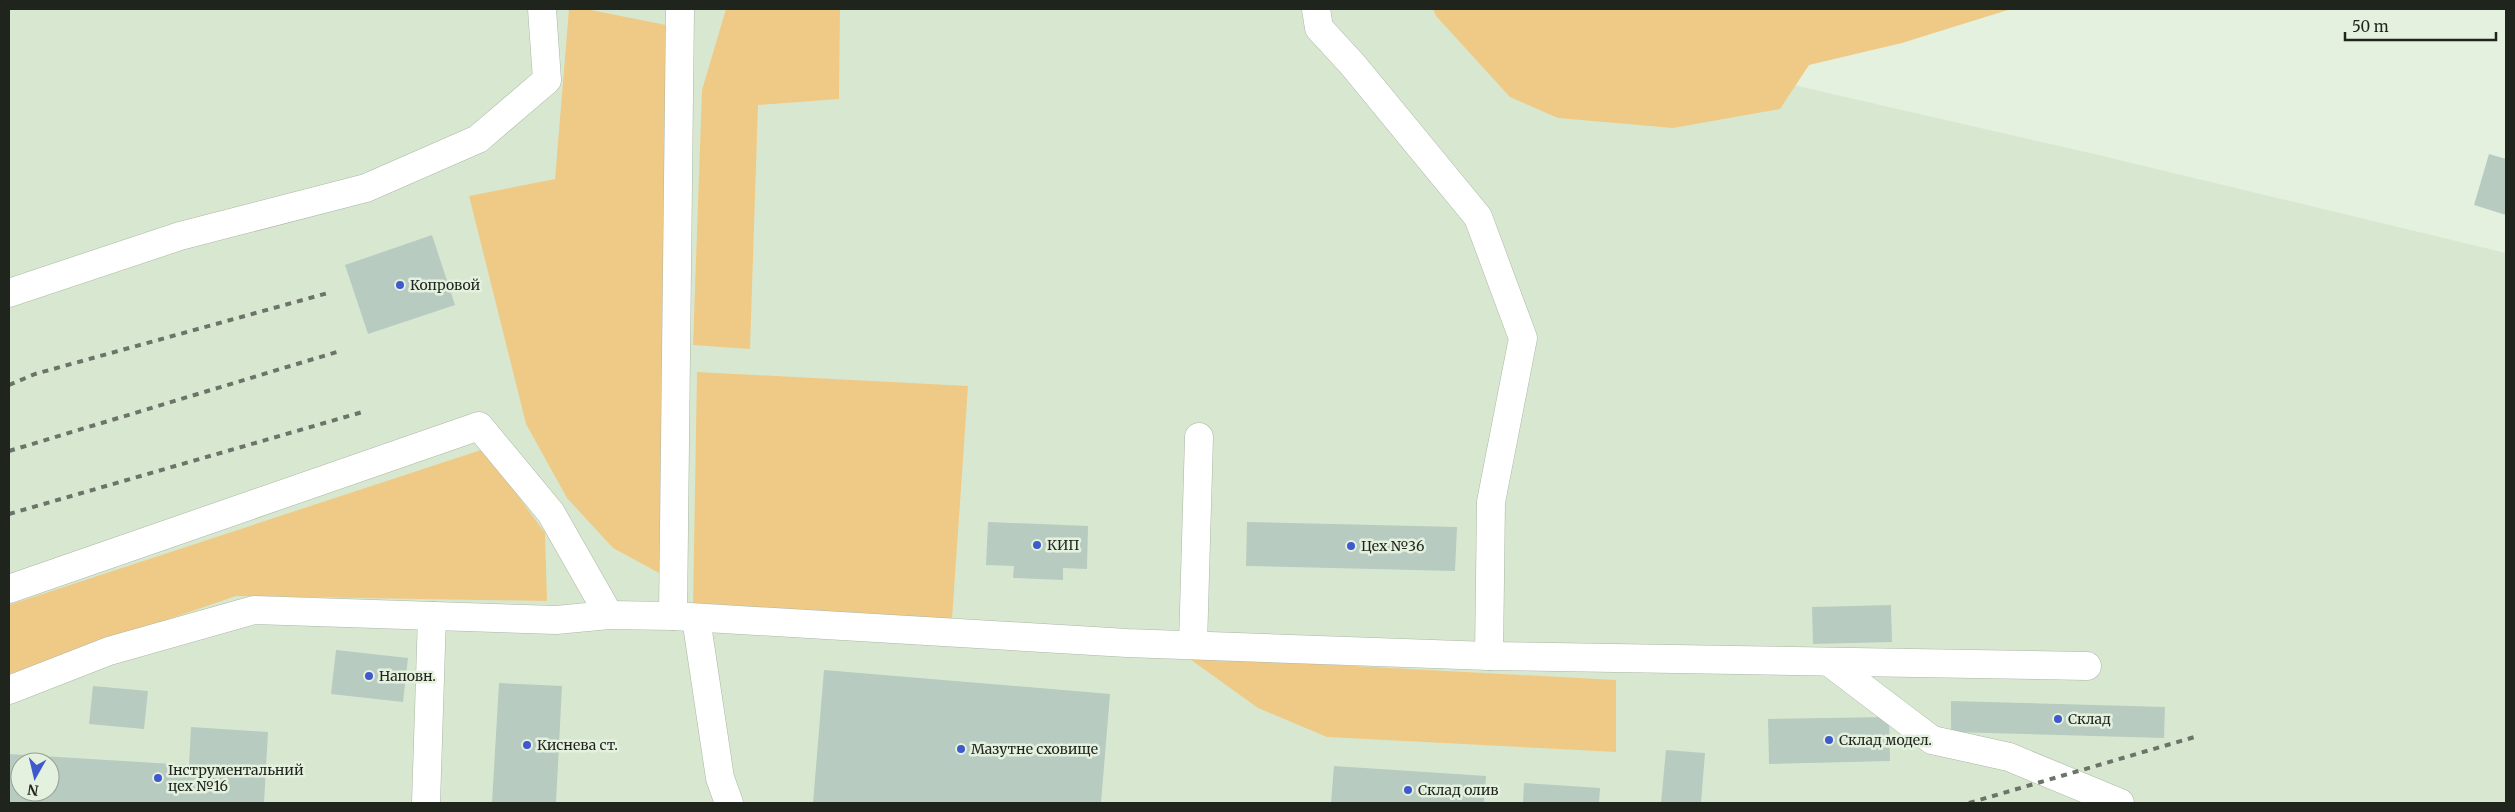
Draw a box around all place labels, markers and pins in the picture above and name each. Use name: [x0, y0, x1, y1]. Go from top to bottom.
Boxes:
place label: Копровой: [410, 276, 480, 294]
marker: Копровой: [394, 279, 406, 291]
place label: КИП: [1047, 536, 1079, 554]
place label: Цех №36: [1361, 537, 1424, 555]
marker: КИП: [1031, 539, 1043, 551]
marker: Цех №36: [1345, 540, 1357, 552]
place label: Наповн.: [379, 667, 436, 685]
marker: Наповн.: [363, 670, 375, 682]
place label: Склад: [2068, 710, 2111, 728]
marker: Склад: [2052, 713, 2064, 725]
place label: Склад модел.: [1839, 731, 1932, 749]
marker: Склад модел.: [1823, 734, 1835, 746]
place label: Киснева ст.: [537, 736, 618, 754]
marker: Киснева ст.: [521, 739, 533, 751]
place label: Мазутне сховище: [971, 740, 1098, 758]
marker: Мазутне сховище: [955, 743, 967, 755]
place label: Інструментальний цех №16: [168, 761, 304, 795]
marker: Інструментальний цех №16: [152, 772, 164, 784]
place label: Склад олив: [1418, 781, 1499, 799]
marker: Склад олив: [1402, 784, 1414, 796]

